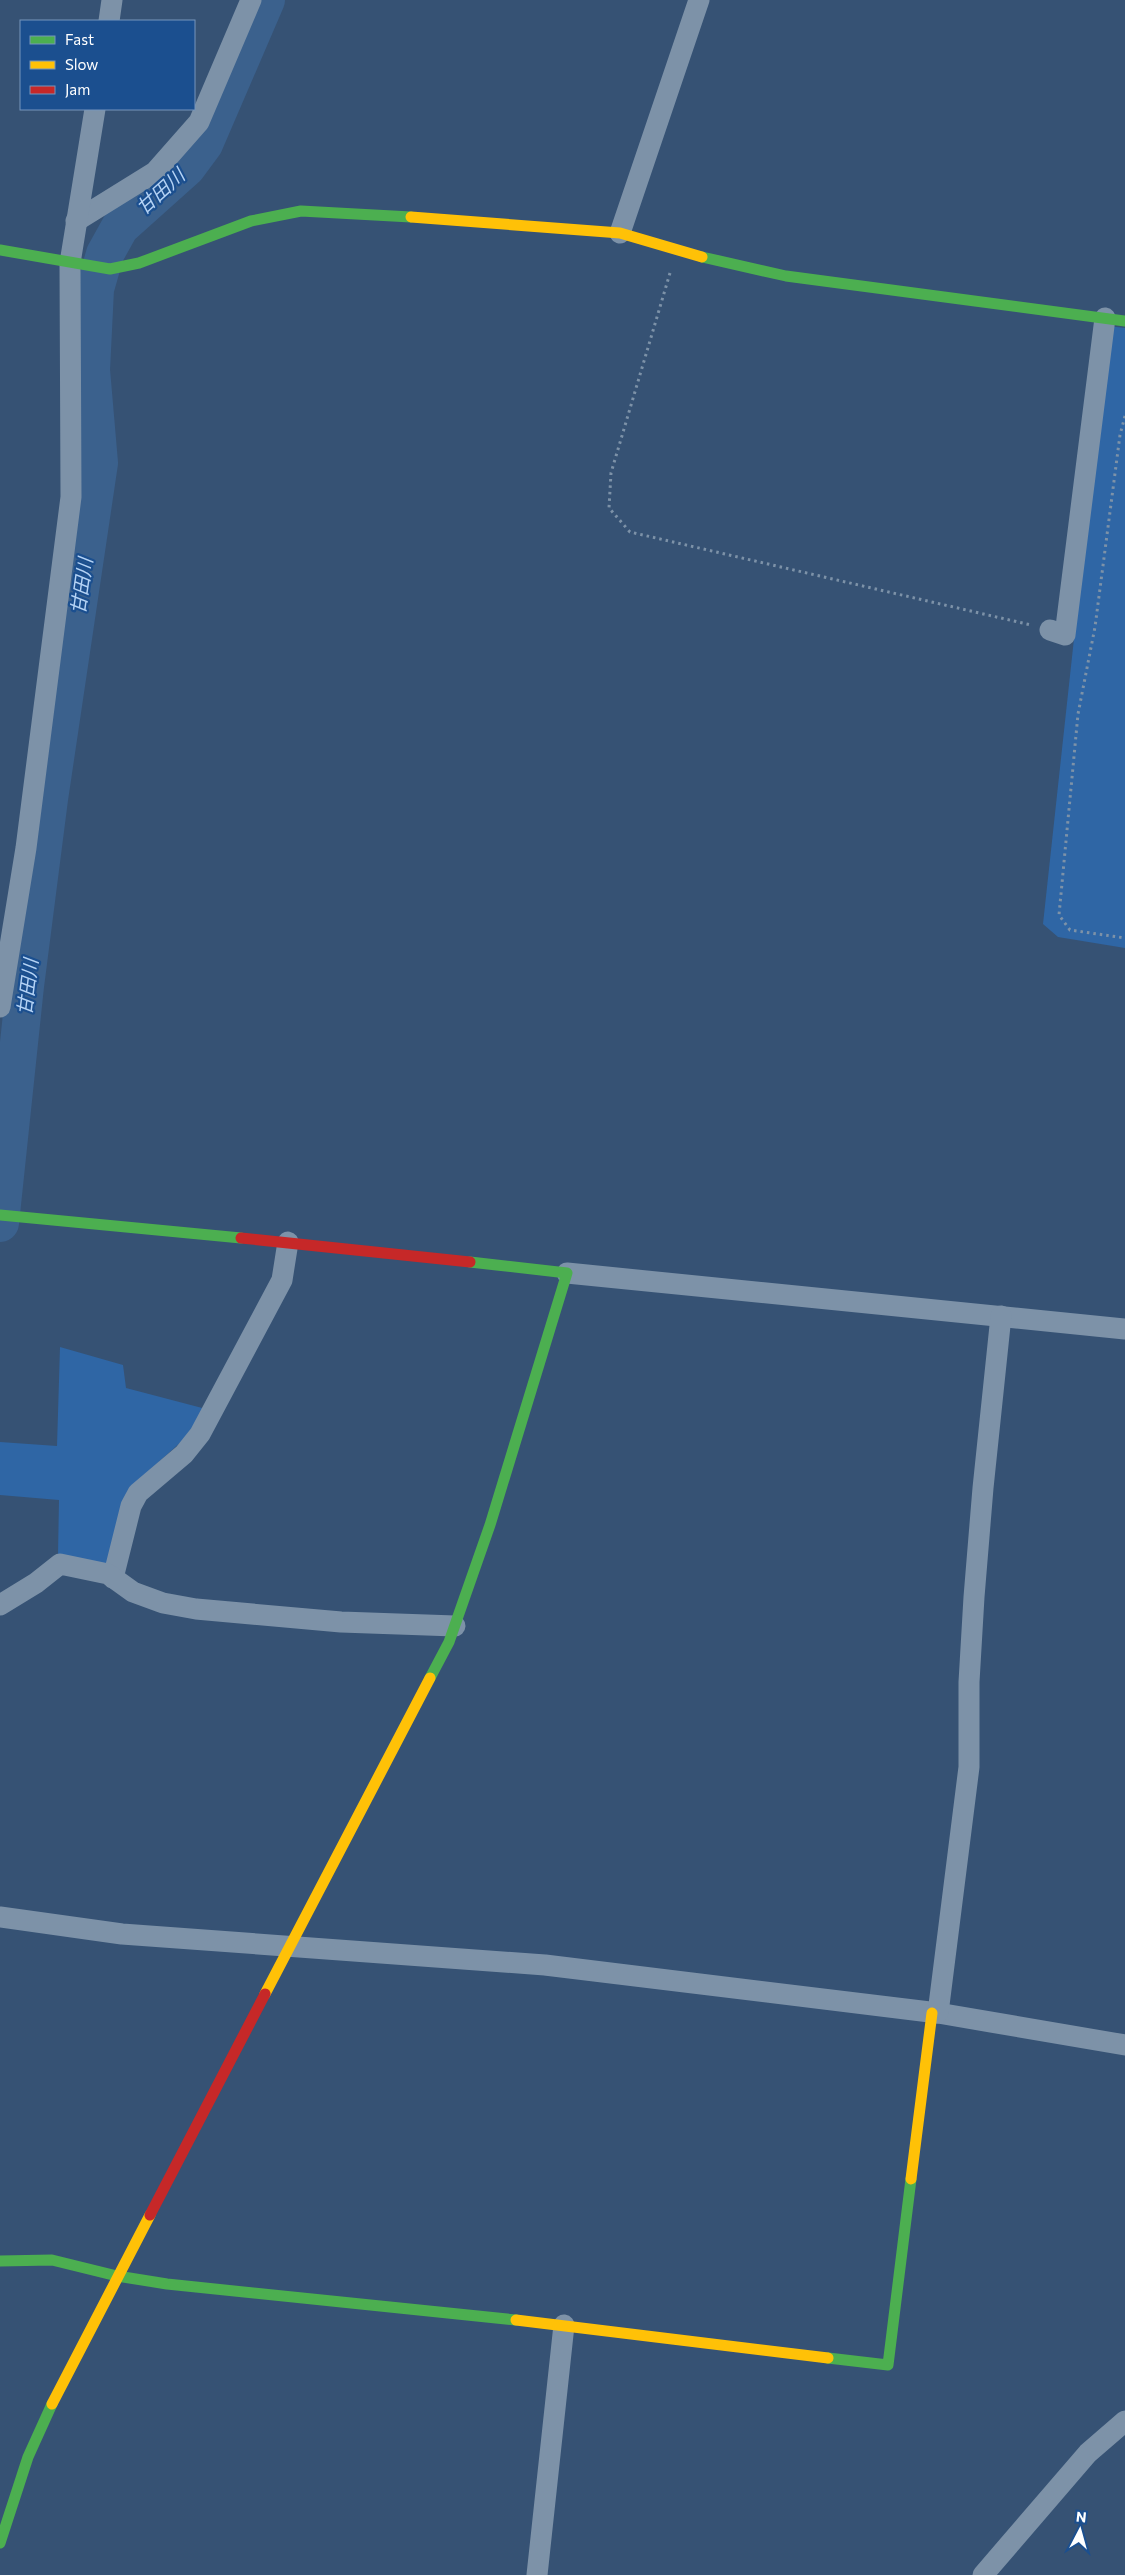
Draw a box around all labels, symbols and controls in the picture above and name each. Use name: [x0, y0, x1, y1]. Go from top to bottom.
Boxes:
legend: [20, 20, 195, 110]
text: Fast: [65, 30, 94, 48]
text: Slow: [65, 55, 98, 73]
text: Jam: [65, 80, 90, 98]
water label: 甘田川: [131, 162, 190, 219]
water label: 甘田川: [66, 554, 97, 616]
water label: 甘田川: [12, 955, 42, 1017]
north arrow: [1055, 2505, 1105, 2555]
text: N: [1075, 2508, 1088, 2526]

